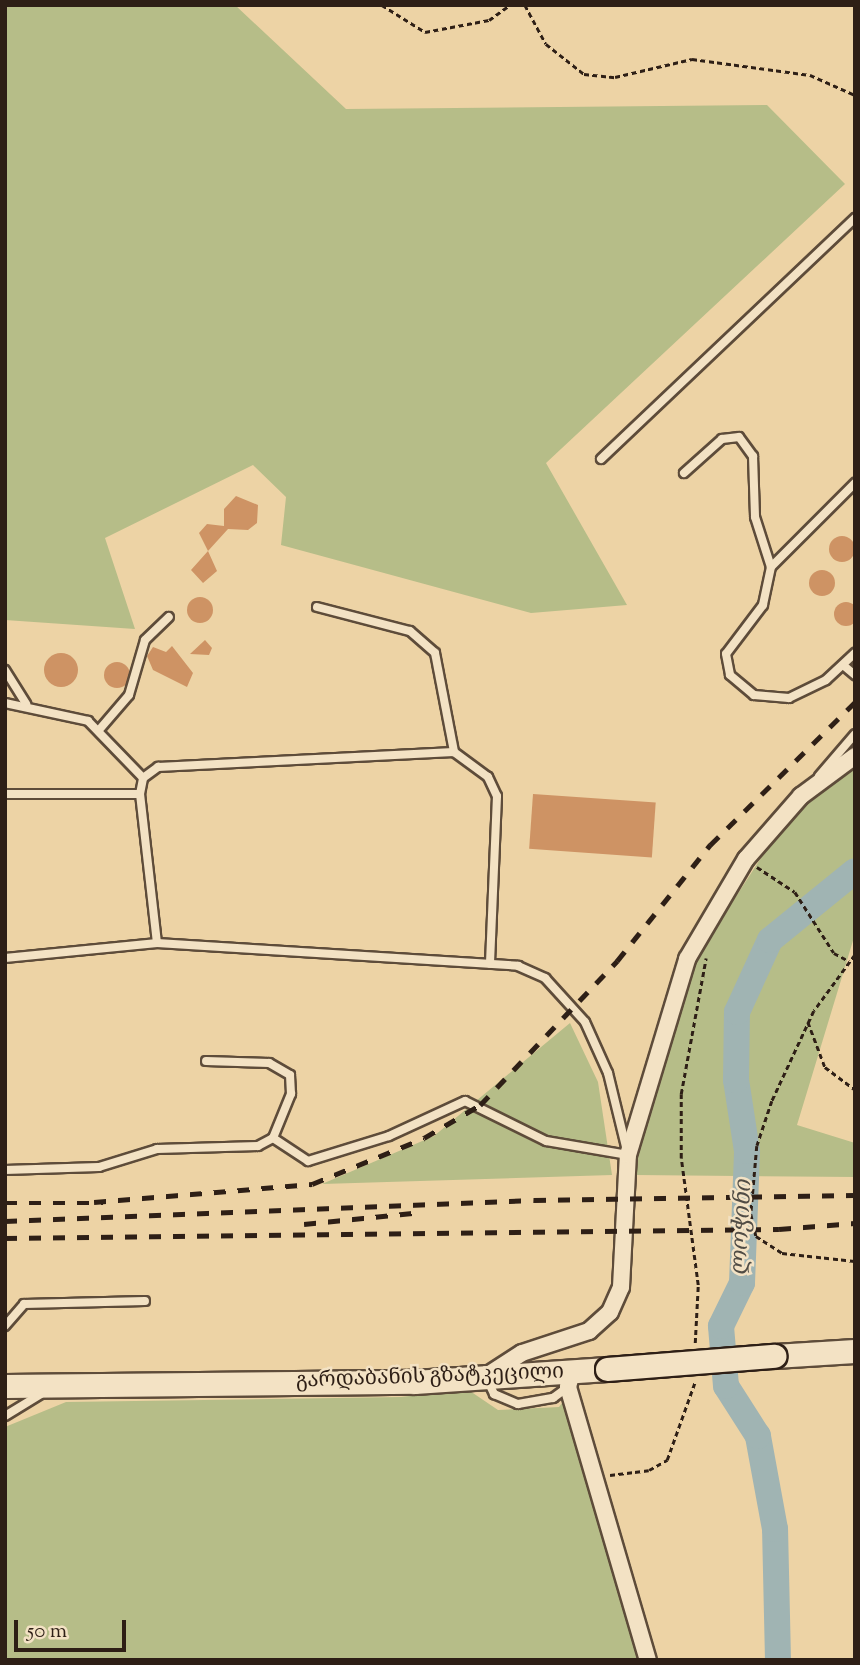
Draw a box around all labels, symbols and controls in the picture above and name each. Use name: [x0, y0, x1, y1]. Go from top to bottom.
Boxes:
water label: ლოჭინი: [727, 1179, 759, 1277]
street label: გარდაბანის გზატკეცილი: [296, 1360, 564, 1394]
scale bar: [18, 1606, 130, 1650]
text: 50 m: [27, 1617, 67, 1647]

